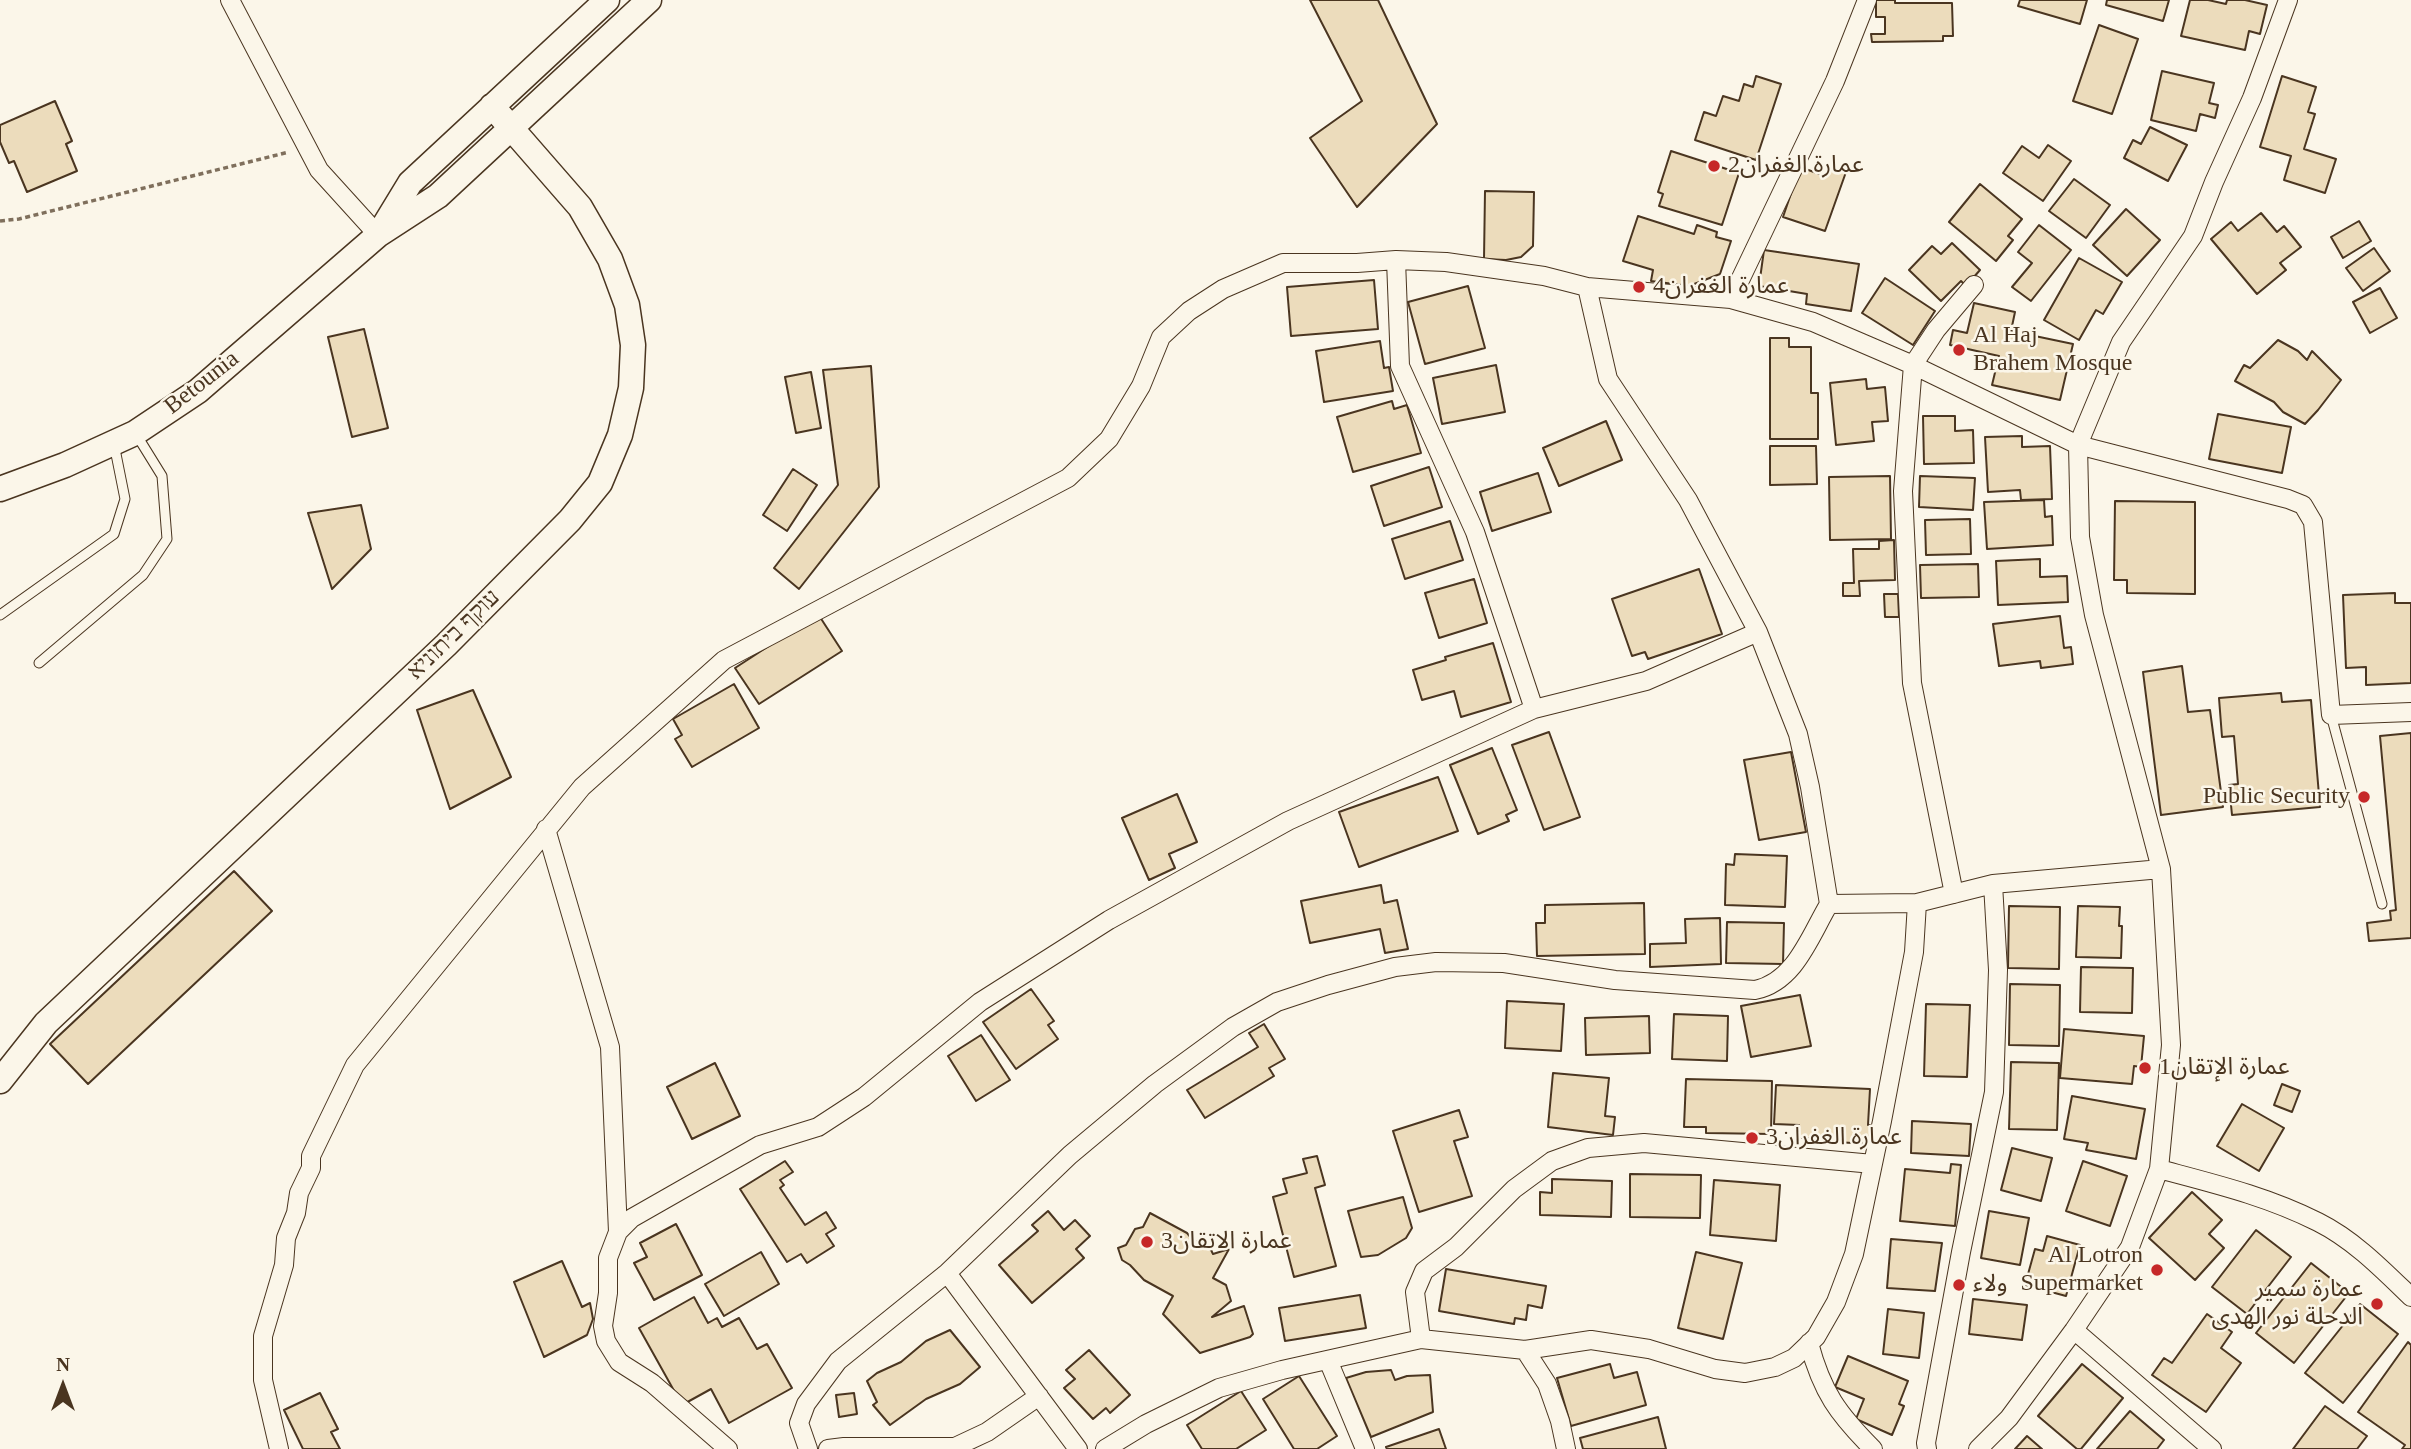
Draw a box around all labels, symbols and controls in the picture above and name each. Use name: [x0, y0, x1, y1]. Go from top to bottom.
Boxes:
place label: عمارة الغفران2: [1728, 152, 1864, 180]
marker: عمارة الغفران2: [1706, 158, 1722, 174]
place label: عمارة الغفران4: [1653, 273, 1789, 301]
marker: عمارة الغفران4: [1631, 279, 1647, 295]
place label: Al Haj Brahem Mosque: [1973, 322, 2132, 378]
marker: Al Haj Brahem Mosque: [1951, 342, 1967, 358]
street label: Betounia: [159, 345, 245, 421]
street label: עוקף ביתוניא: [402, 584, 506, 686]
place label: Public Security: [2203, 783, 2350, 811]
marker: Public Security: [2356, 789, 2372, 805]
place label: عمارة الإتقان1: [2159, 1054, 2290, 1082]
marker: عمارة الإتقان1: [2137, 1060, 2153, 1076]
place label: عمارة الغفران3: [1766, 1124, 1902, 1152]
marker: عمارة الغفران3: [1744, 1130, 1760, 1146]
place label: عمارة الاتقان3: [1161, 1228, 1292, 1256]
marker: عمارة الاتقان3: [1139, 1234, 1155, 1250]
place label: Al Lotron Supermarket: [2020, 1242, 2143, 1298]
marker: Al Lotron Supermarket: [2149, 1262, 2165, 1278]
place label: ولاء: [1973, 1271, 2008, 1299]
place label: عمارة سمير الدحلة نور الهدى: [2212, 1276, 2363, 1332]
marker: ولاء: [1951, 1277, 1967, 1293]
marker: عمارة سمير الدحلة نور الهدى: [2369, 1296, 2385, 1312]
north arrow: [28, 1351, 98, 1421]
text: N: [56, 1354, 70, 1375]

